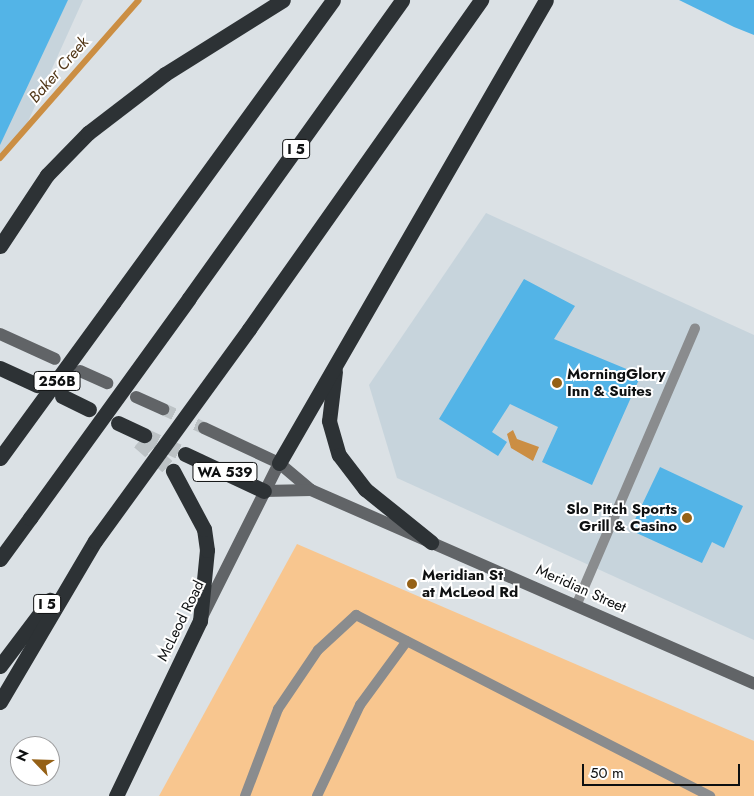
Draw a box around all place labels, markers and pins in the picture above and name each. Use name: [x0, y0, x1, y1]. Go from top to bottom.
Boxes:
place label: MorningGlory Inn & Suites: [567, 365, 665, 400]
marker: MorningGlory Inn & Suites: [551, 377, 563, 389]
place label: Slo Pitch Sports Grill & Casino: [566, 500, 677, 535]
marker: Slo Pitch Sports Grill & Casino: [681, 512, 693, 524]
place label: Meridian St at McLeod Rd: [422, 566, 518, 601]
marker: Meridian St at McLeod Rd: [406, 578, 418, 590]

